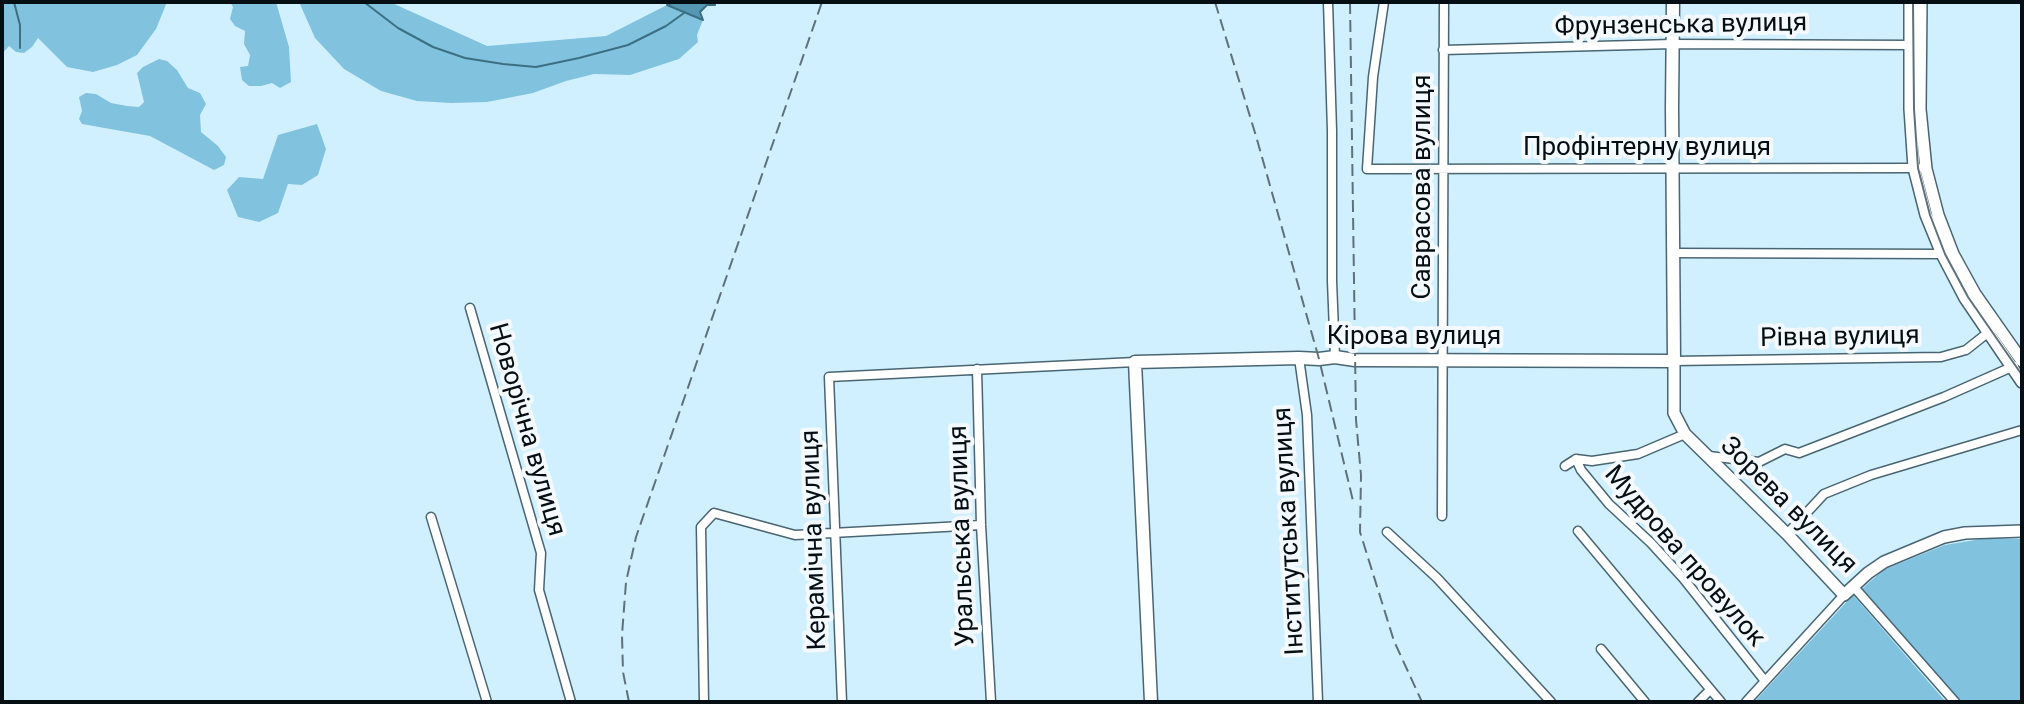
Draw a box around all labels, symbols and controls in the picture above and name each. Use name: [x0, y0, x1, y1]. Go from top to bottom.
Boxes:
street label: Фрунзенська вулиця: [1554, 8, 1808, 44]
street label: Саврасова вулиця: [1407, 75, 1439, 299]
street label: Профінтерну вулиця: [1523, 132, 1771, 164]
street label: Новорічна вулиця: [481, 320, 571, 540]
street label: Кірова вулиця: [1327, 321, 1501, 353]
street label: Рівна вулиця: [1760, 321, 1920, 355]
street label: Інститутська вулиця: [1268, 406, 1312, 656]
street label: Уральська вулиця: [944, 425, 982, 647]
street label: Керамічна вулиця: [796, 429, 834, 651]
street label: Зорева вулиця: [1713, 431, 1863, 581]
street label: Мудрова провулок: [1597, 460, 1771, 654]

